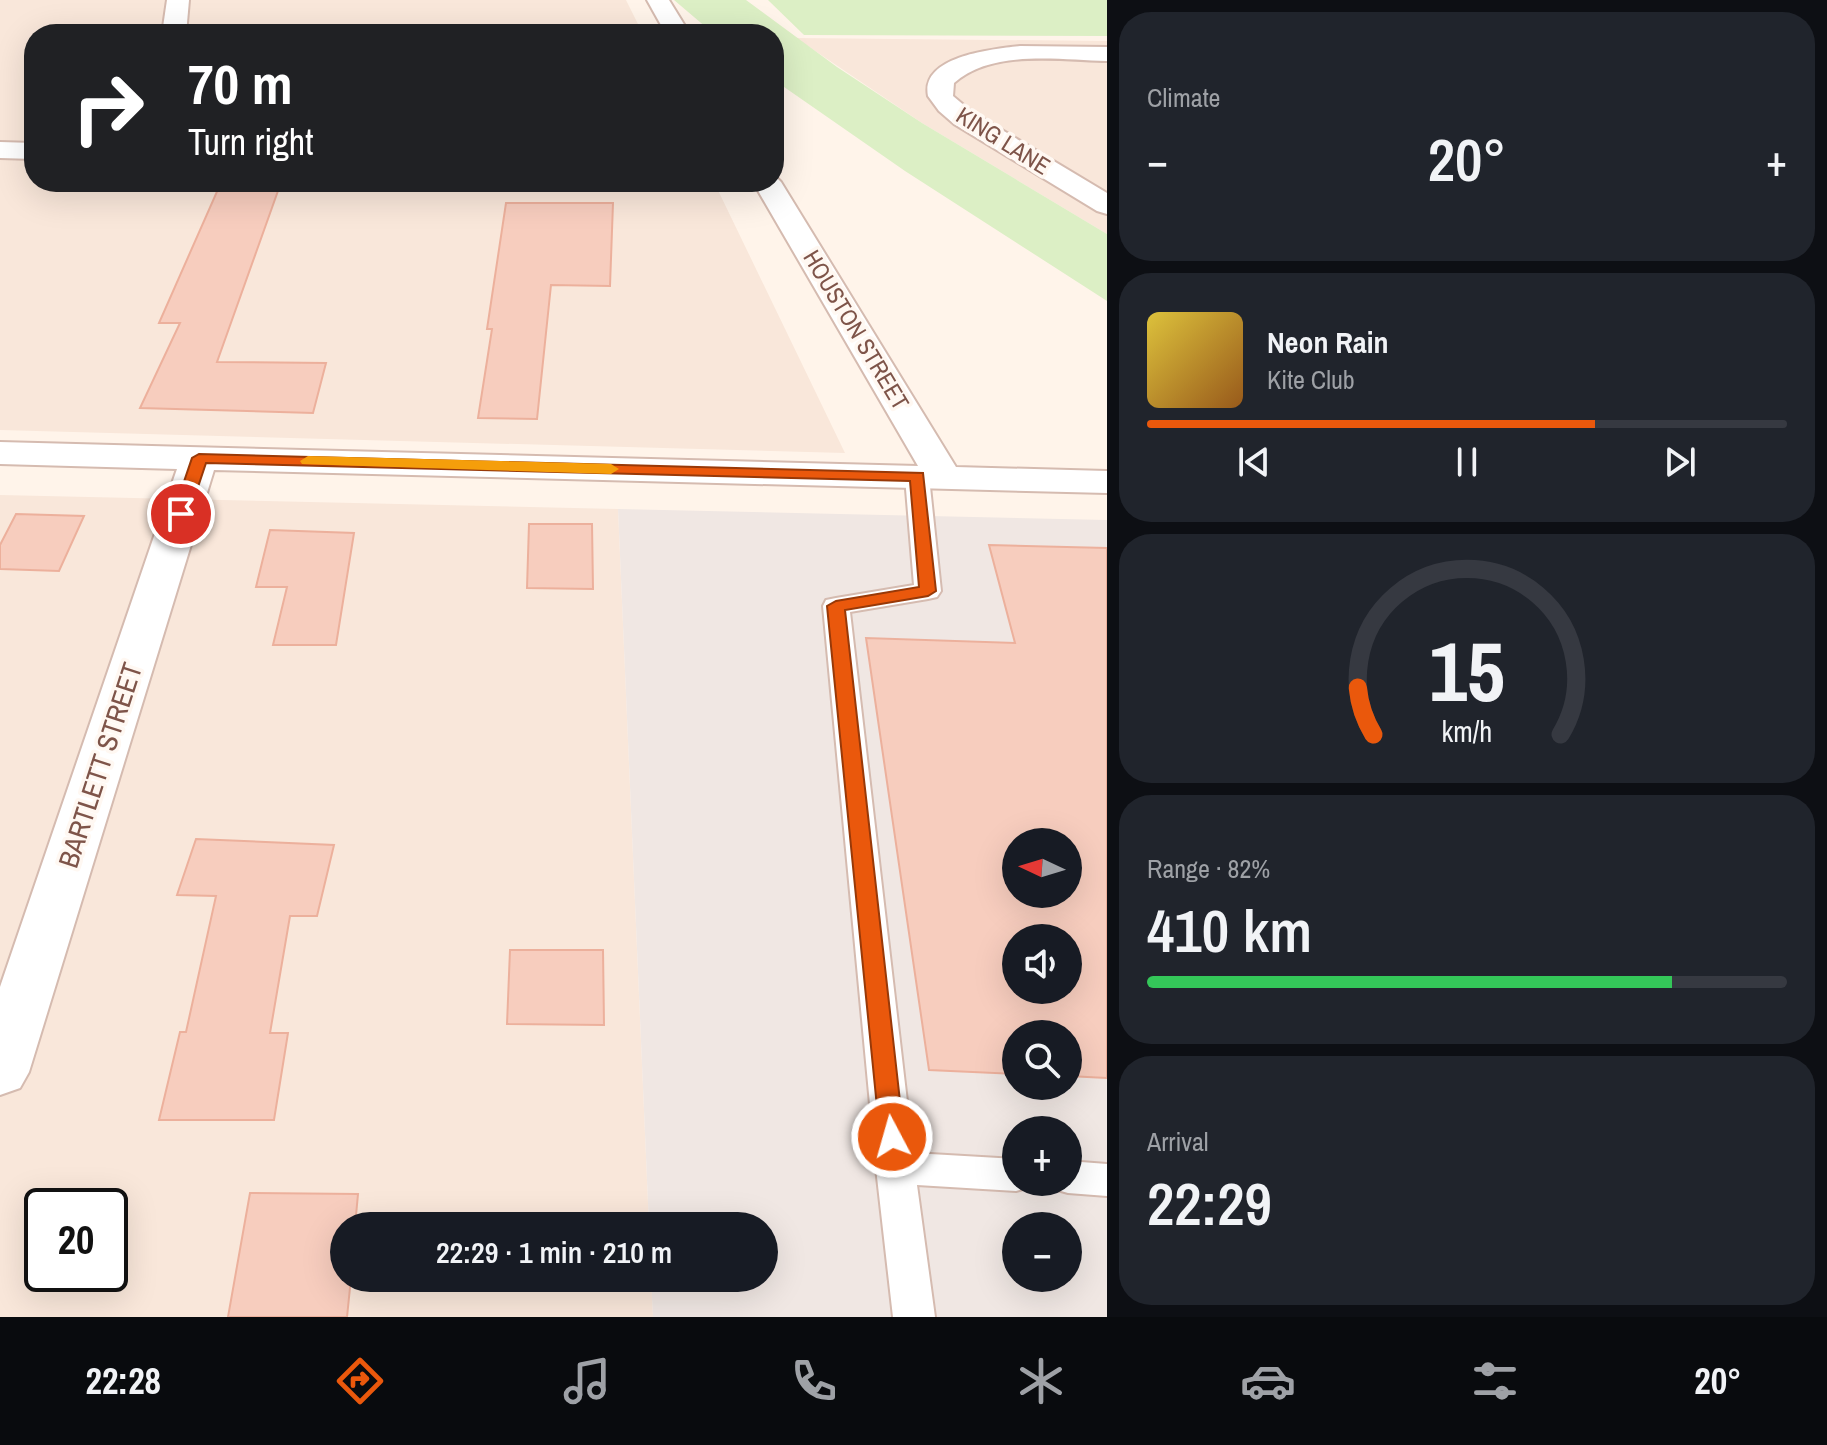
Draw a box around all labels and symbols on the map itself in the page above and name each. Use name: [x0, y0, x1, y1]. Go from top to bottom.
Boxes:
street label: KING LANE: [951, 99, 1057, 182]
street label: HOUSTON STREET: [796, 244, 917, 415]
pin: [147, 480, 215, 548]
street label: BARTLETT STREET: [49, 658, 151, 872]
north arrow: [1002, 828, 1082, 908]
position arrow: [850, 1095, 934, 1179]
speed limit sign: 20: [24, 1188, 128, 1292]

